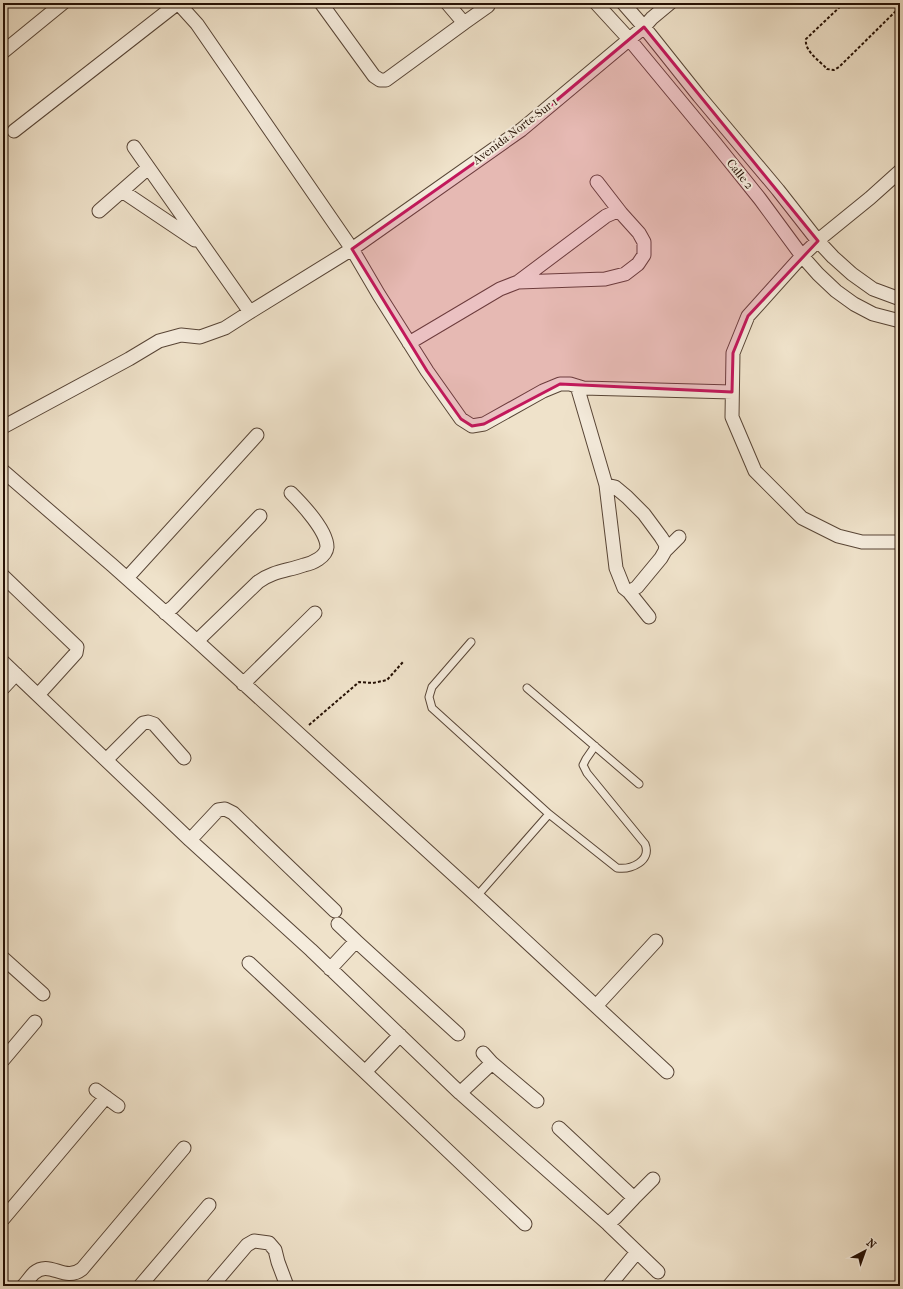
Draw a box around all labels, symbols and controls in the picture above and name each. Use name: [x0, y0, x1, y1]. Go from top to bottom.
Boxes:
street label: Avenida Norte-Sur 1: [469, 95, 560, 168]
street label: Calle 2: [724, 156, 756, 192]
north arrow: [845, 1231, 885, 1271]
text: N: [864, 1236, 879, 1252]

